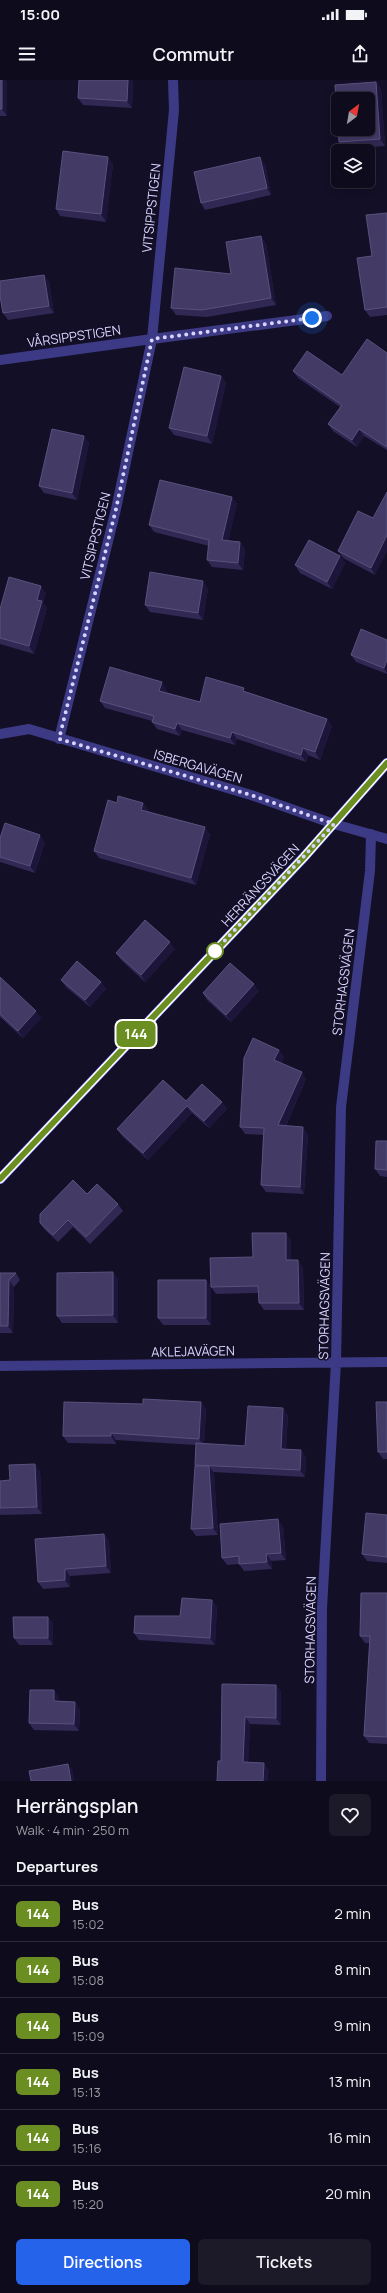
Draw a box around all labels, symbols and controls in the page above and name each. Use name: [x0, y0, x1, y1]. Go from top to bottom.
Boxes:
text: 15:00: [20, 4, 60, 25]
text: Commutr: [153, 42, 234, 66]
icon: menu: [16, 43, 38, 65]
icon: share: [349, 43, 371, 65]
north arrow: [331, 92, 375, 136]
map controls: [331, 92, 375, 188]
button: layers: [331, 144, 375, 188]
street label: VITSIPPSTIGEN: [137, 162, 165, 254]
your location: [302, 308, 322, 328]
street label: VÅRSIPPSTIGEN: [26, 321, 122, 351]
street label: VITSIPPSTIGEN: [75, 490, 115, 582]
street label: ISBERGAVÄGEN: [152, 745, 244, 787]
street label: HERRÄNGSVÄGEN: [217, 840, 303, 930]
street label: STORHAGSVÄGEN: [328, 928, 358, 1036]
unlabelled marker: [206, 942, 224, 960]
line badge: 144: [113, 1021, 159, 1047]
text: 144: [125, 1024, 148, 1043]
street label: STORHAGSVÄGEN: [314, 1252, 334, 1360]
street label: AKLEJAVÄGEN: [151, 1341, 235, 1361]
street label: STORHAGSVÄGEN: [300, 1576, 320, 1684]
text: Herrängsplan: [16, 1793, 139, 1819]
button: heart: [329, 1794, 371, 1836]
text: Walk · 4 min · 250 m: [16, 1821, 129, 1839]
text: Departures: [16, 1856, 98, 1877]
text: Bus: [72, 1894, 99, 1915]
text: 2 min: [334, 1903, 371, 1924]
text: 144: [27, 1904, 50, 1923]
text: 15:02: [72, 1915, 104, 1933]
text: Bus: [72, 1950, 99, 1971]
text: 8 min: [334, 1959, 371, 1980]
text: 144: [27, 1960, 50, 1979]
text: 15:08: [72, 1971, 104, 1989]
text: Bus: [72, 2006, 99, 2027]
text: 9 min: [334, 2015, 371, 2036]
text: 144: [27, 2016, 50, 2035]
text: 15:09: [72, 2027, 104, 2045]
text: Bus: [72, 2062, 99, 2083]
text: 13 min: [329, 2071, 371, 2092]
text: 144: [27, 2072, 50, 2091]
text: 15:13: [72, 2083, 101, 2101]
text: Bus: [72, 2118, 99, 2139]
text: 16 min: [328, 2127, 371, 2148]
text: 144: [27, 2128, 50, 2147]
text: 15:16: [72, 2139, 102, 2157]
text: Bus: [72, 2174, 99, 2195]
text: 20 min: [325, 2183, 371, 2204]
text: 144: [27, 2184, 50, 2203]
text: 15:20: [72, 2195, 104, 2213]
button: Directions: [16, 2239, 190, 2285]
button: Tickets: [198, 2239, 371, 2285]

